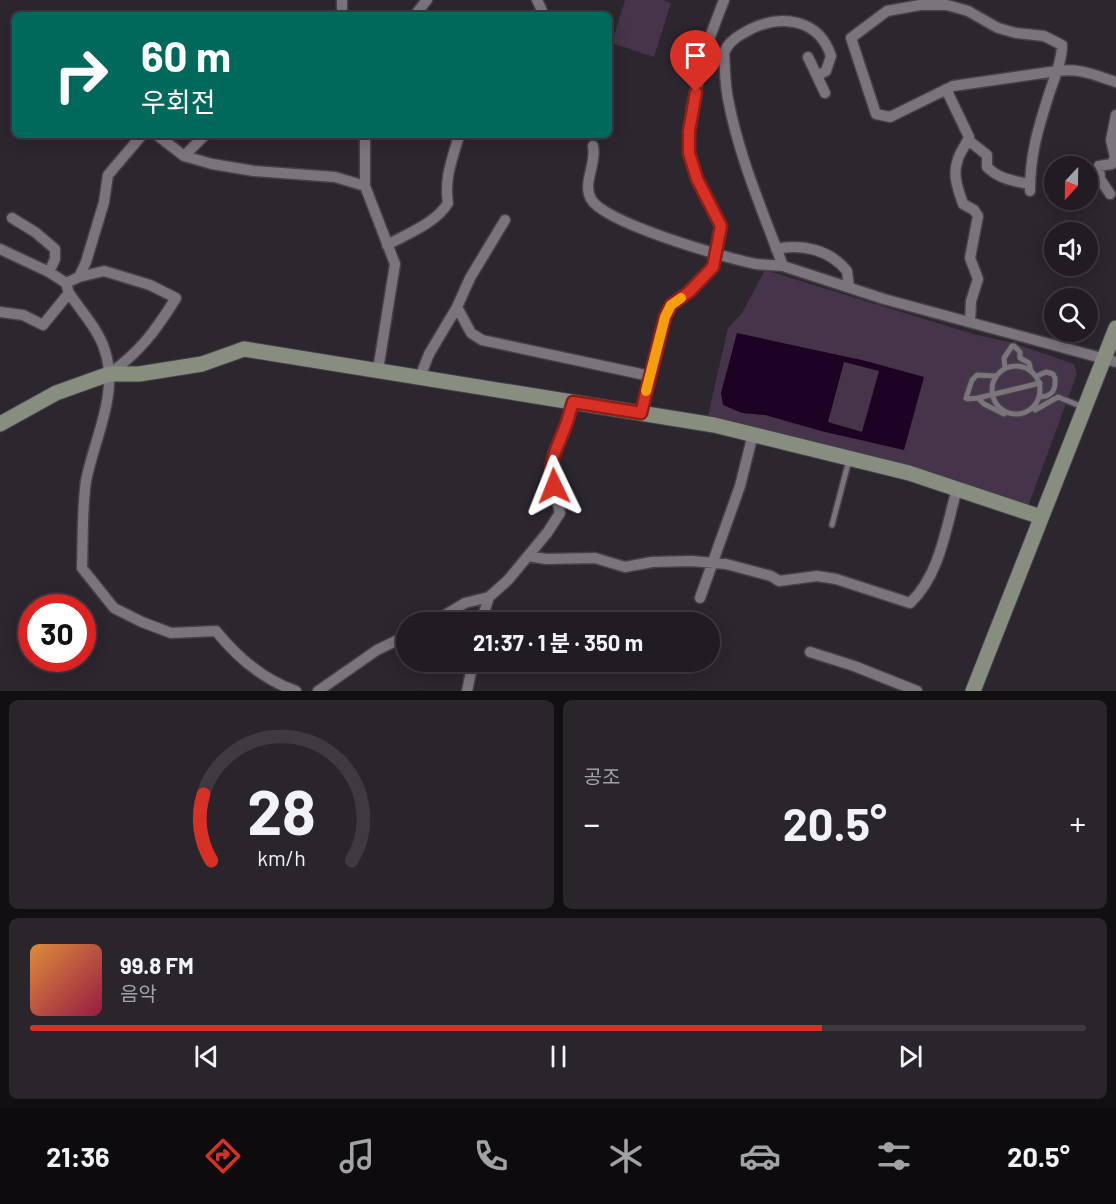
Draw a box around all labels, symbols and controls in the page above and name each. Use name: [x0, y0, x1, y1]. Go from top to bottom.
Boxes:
text: 60 m: [141, 30, 231, 80]
pin: [670, 30, 721, 92]
icon: right: [42, 36, 120, 114]
icon: arrive: [679, 39, 712, 72]
text: 우회전: [141, 85, 216, 117]
north arrow: [1044, 156, 1098, 210]
map controls: [1044, 156, 1098, 342]
button: sound: [1044, 222, 1098, 276]
button: search: [1044, 288, 1098, 342]
position arrow: [522, 454, 586, 518]
speed limit sign: 30: [18, 594, 96, 672]
text: 21:37 · 1 분 · 350 m: [473, 629, 643, 655]
text: 공조: [584, 764, 620, 788]
text: 28: [247, 773, 316, 847]
text: 20.5°: [783, 796, 887, 850]
text: −: [584, 803, 600, 843]
text: +: [1070, 803, 1086, 843]
text: km/h: [257, 846, 306, 871]
text: 99.8 FM: [120, 952, 194, 978]
text: 음악: [120, 981, 157, 1005]
icon: previous: [190, 1040, 223, 1073]
icon: pause: [542, 1040, 575, 1073]
icon: next: [894, 1040, 927, 1073]
icon: directions: [202, 1135, 244, 1177]
icon: music: [336, 1135, 378, 1177]
icon: phone: [470, 1135, 512, 1177]
icon: climate: [605, 1135, 647, 1177]
icon: car: [739, 1135, 781, 1177]
icon: filters: [873, 1135, 915, 1177]
text: 21:36: [46, 1140, 110, 1172]
text: 20.5°: [1007, 1140, 1070, 1172]

